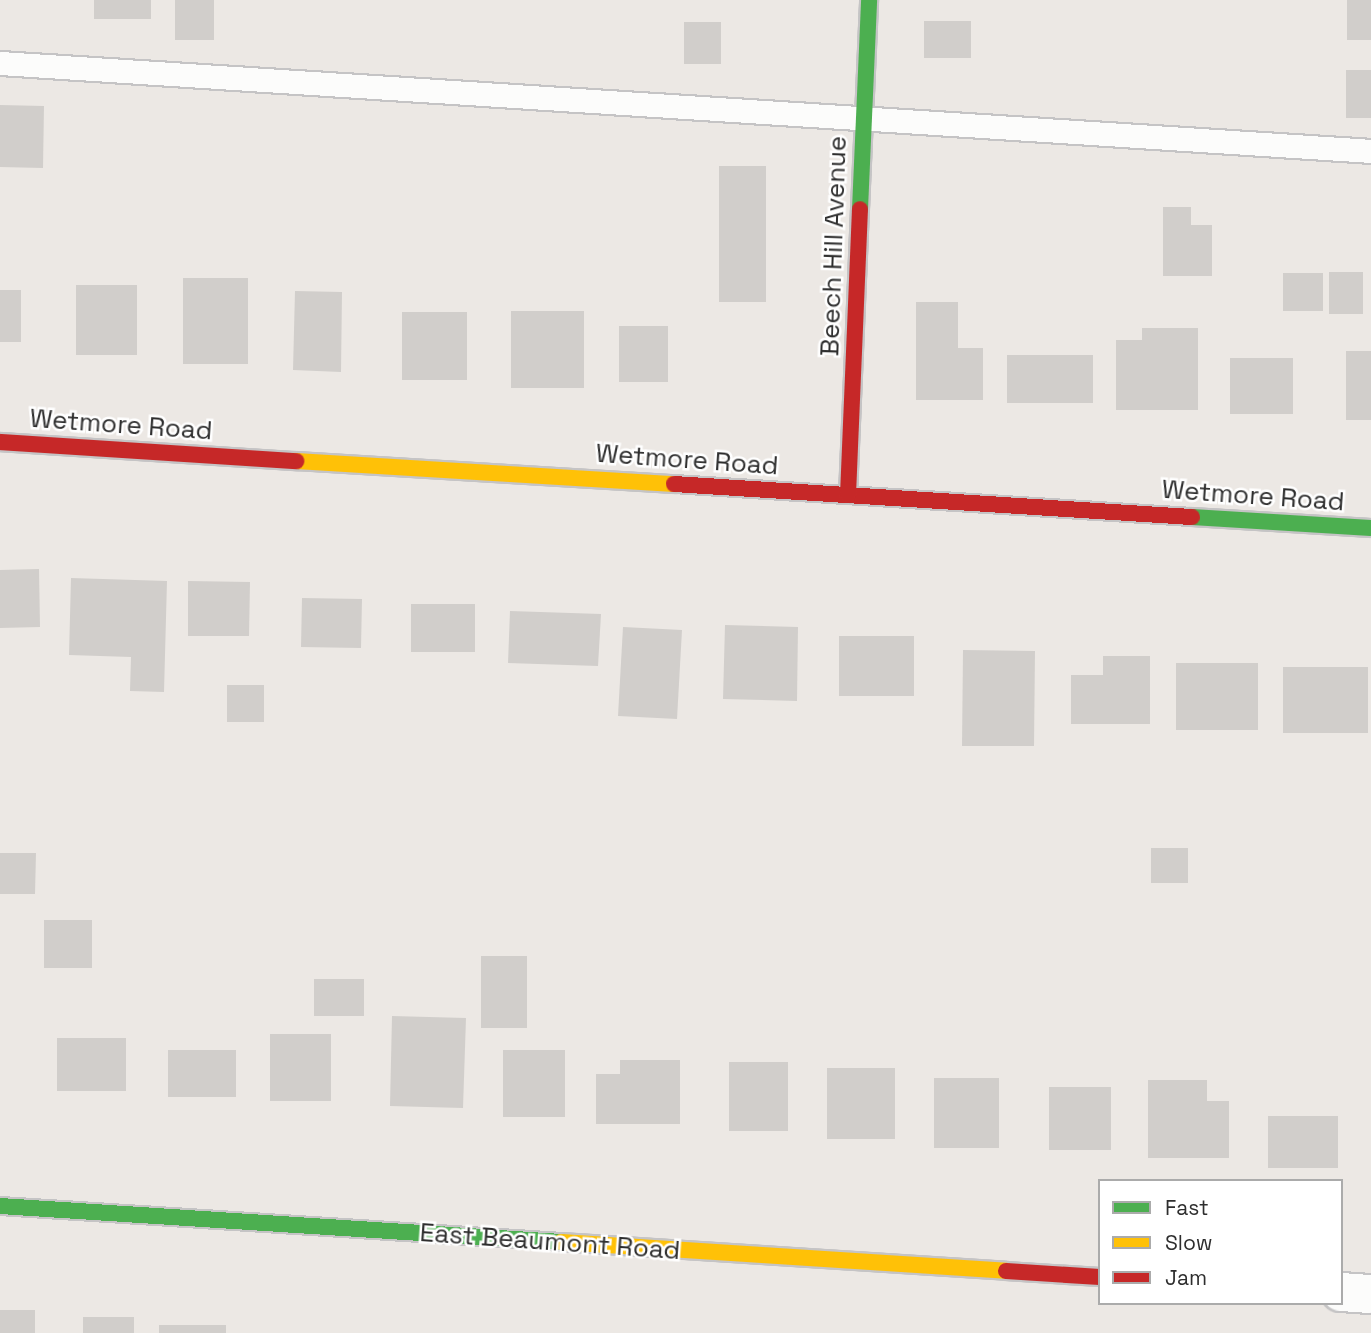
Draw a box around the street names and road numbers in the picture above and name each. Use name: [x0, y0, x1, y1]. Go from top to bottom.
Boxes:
street label: Beech Hill Avenue: [815, 135, 853, 357]
street label: Wetmore Road: [29, 403, 213, 447]
street label: Wetmore Road: [595, 438, 779, 482]
street label: Wetmore Road: [1161, 474, 1345, 518]
street label: East Beaumont Road: [419, 1217, 681, 1267]

